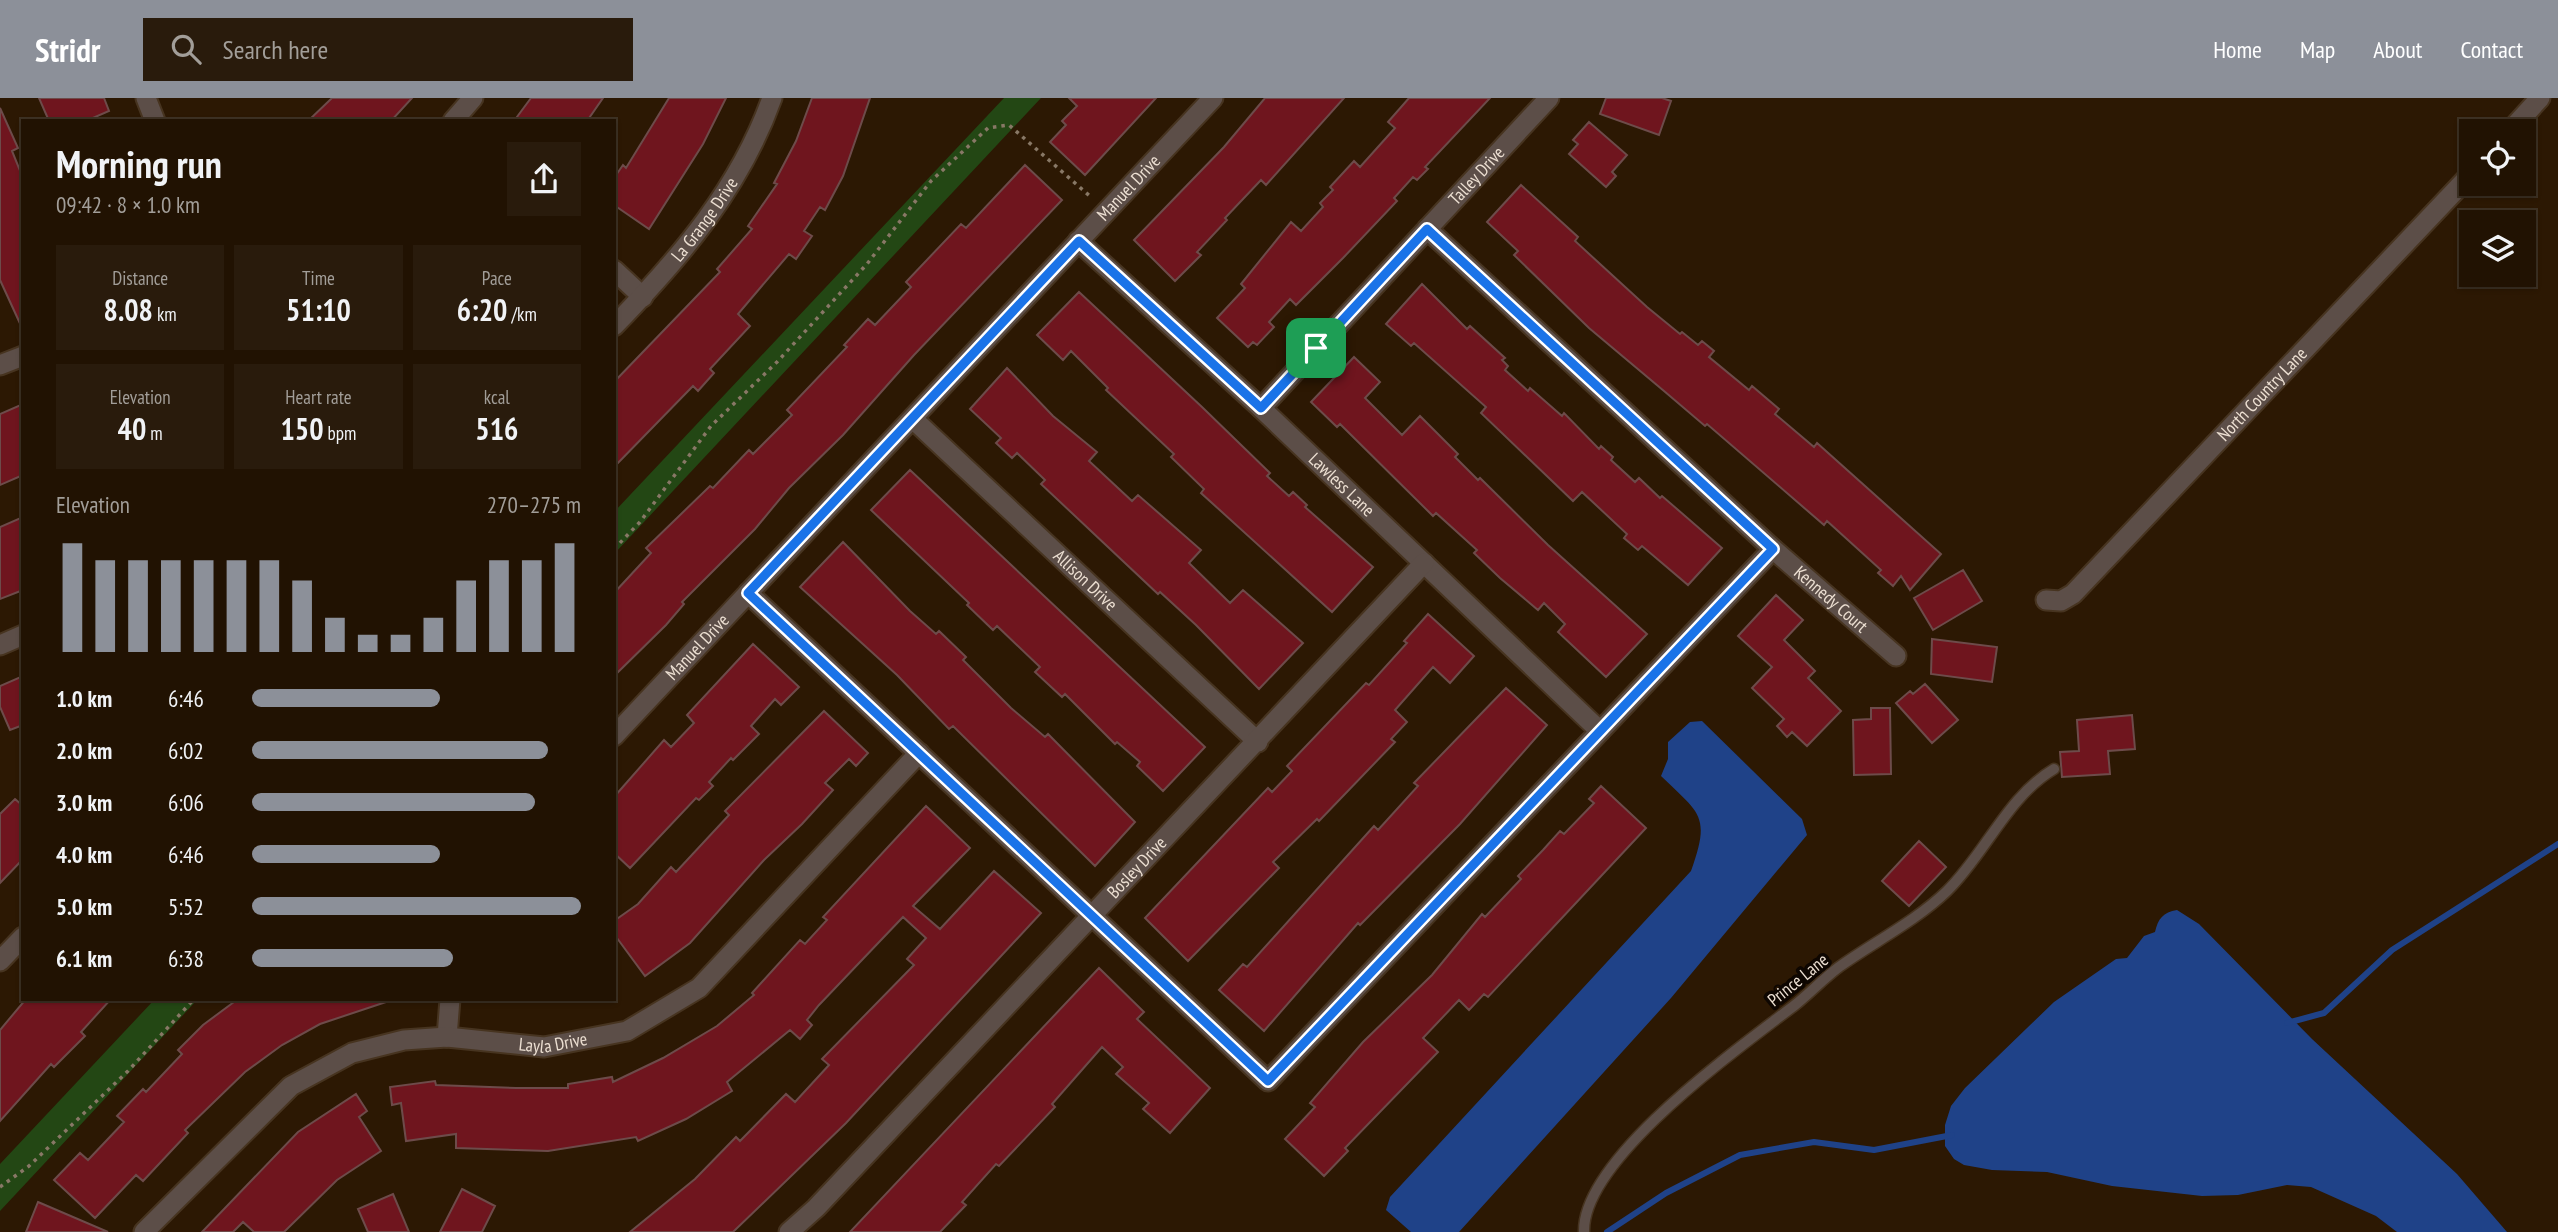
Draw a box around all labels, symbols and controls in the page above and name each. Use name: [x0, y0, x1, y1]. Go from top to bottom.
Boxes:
search box: [143, 18, 633, 81]
text: Stridr: [35, 28, 101, 71]
icon: search: [167, 30, 205, 68]
text: Search here: [223, 33, 328, 66]
text: Home: [2213, 34, 2262, 65]
text: Map: [2300, 34, 2335, 65]
text: About: [2373, 34, 2422, 65]
text: Contact: [2460, 34, 2523, 65]
map controls: [2459, 119, 2536, 287]
button: locate: [2459, 119, 2536, 196]
text: Morning run: [56, 139, 222, 188]
street label: Talley Drive: [1443, 141, 1509, 210]
button: share: [507, 142, 581, 216]
street label: Manuel Drive: [1092, 149, 1165, 225]
street label: La Grange Drive: [666, 173, 743, 266]
text: 09:42 · 8 × 1.0 km: [56, 190, 200, 219]
button: layers: [2459, 210, 2536, 287]
text: Distance: [112, 266, 168, 290]
text: Time: [302, 266, 335, 290]
text: Pace: [482, 266, 512, 290]
text: 8.08: [104, 290, 153, 329]
text: 51:10: [286, 290, 351, 329]
text: 6:20: [457, 290, 507, 329]
text: km: [153, 302, 177, 326]
text: /km: [507, 302, 537, 326]
pin: [1286, 318, 1346, 378]
icon: arrive: [1297, 329, 1335, 367]
street label: North Country Lane: [2212, 342, 2312, 446]
text: Elevation: [110, 385, 171, 409]
text: Heart rate: [285, 385, 352, 409]
text: kcal: [484, 385, 510, 409]
text: 40: [118, 409, 146, 448]
text: 150: [281, 409, 324, 448]
text: 516: [475, 409, 518, 448]
text: m: [146, 421, 163, 445]
text: bpm: [324, 421, 356, 445]
street label: Lawless Lane: [1304, 448, 1380, 521]
text: Elevation: [56, 490, 130, 519]
text: 270–275 m: [487, 490, 581, 519]
street label: Allison Drive: [1049, 544, 1122, 615]
street label: Kennedy Court: [1790, 561, 1873, 637]
street label: Manuel Drive: [660, 609, 734, 685]
text: 1.0 km: [56, 684, 112, 713]
text: 6:46: [168, 684, 204, 713]
text: 2.0 km: [56, 736, 112, 765]
text: 6:02: [168, 736, 204, 765]
text: 3.0 km: [56, 788, 112, 817]
text: 6:06: [168, 788, 204, 817]
street label: Bosley Drive: [1102, 831, 1171, 903]
text: 4.0 km: [56, 840, 112, 869]
text: 6:46: [168, 840, 204, 869]
text: 5.0 km: [56, 892, 112, 921]
text: 5:52: [168, 892, 204, 921]
text: 6.1 km: [56, 944, 112, 973]
text: 6:38: [168, 944, 204, 973]
street label: Prince Lane: [1763, 948, 1833, 1011]
street label: Layla Drive: [518, 1027, 589, 1058]

